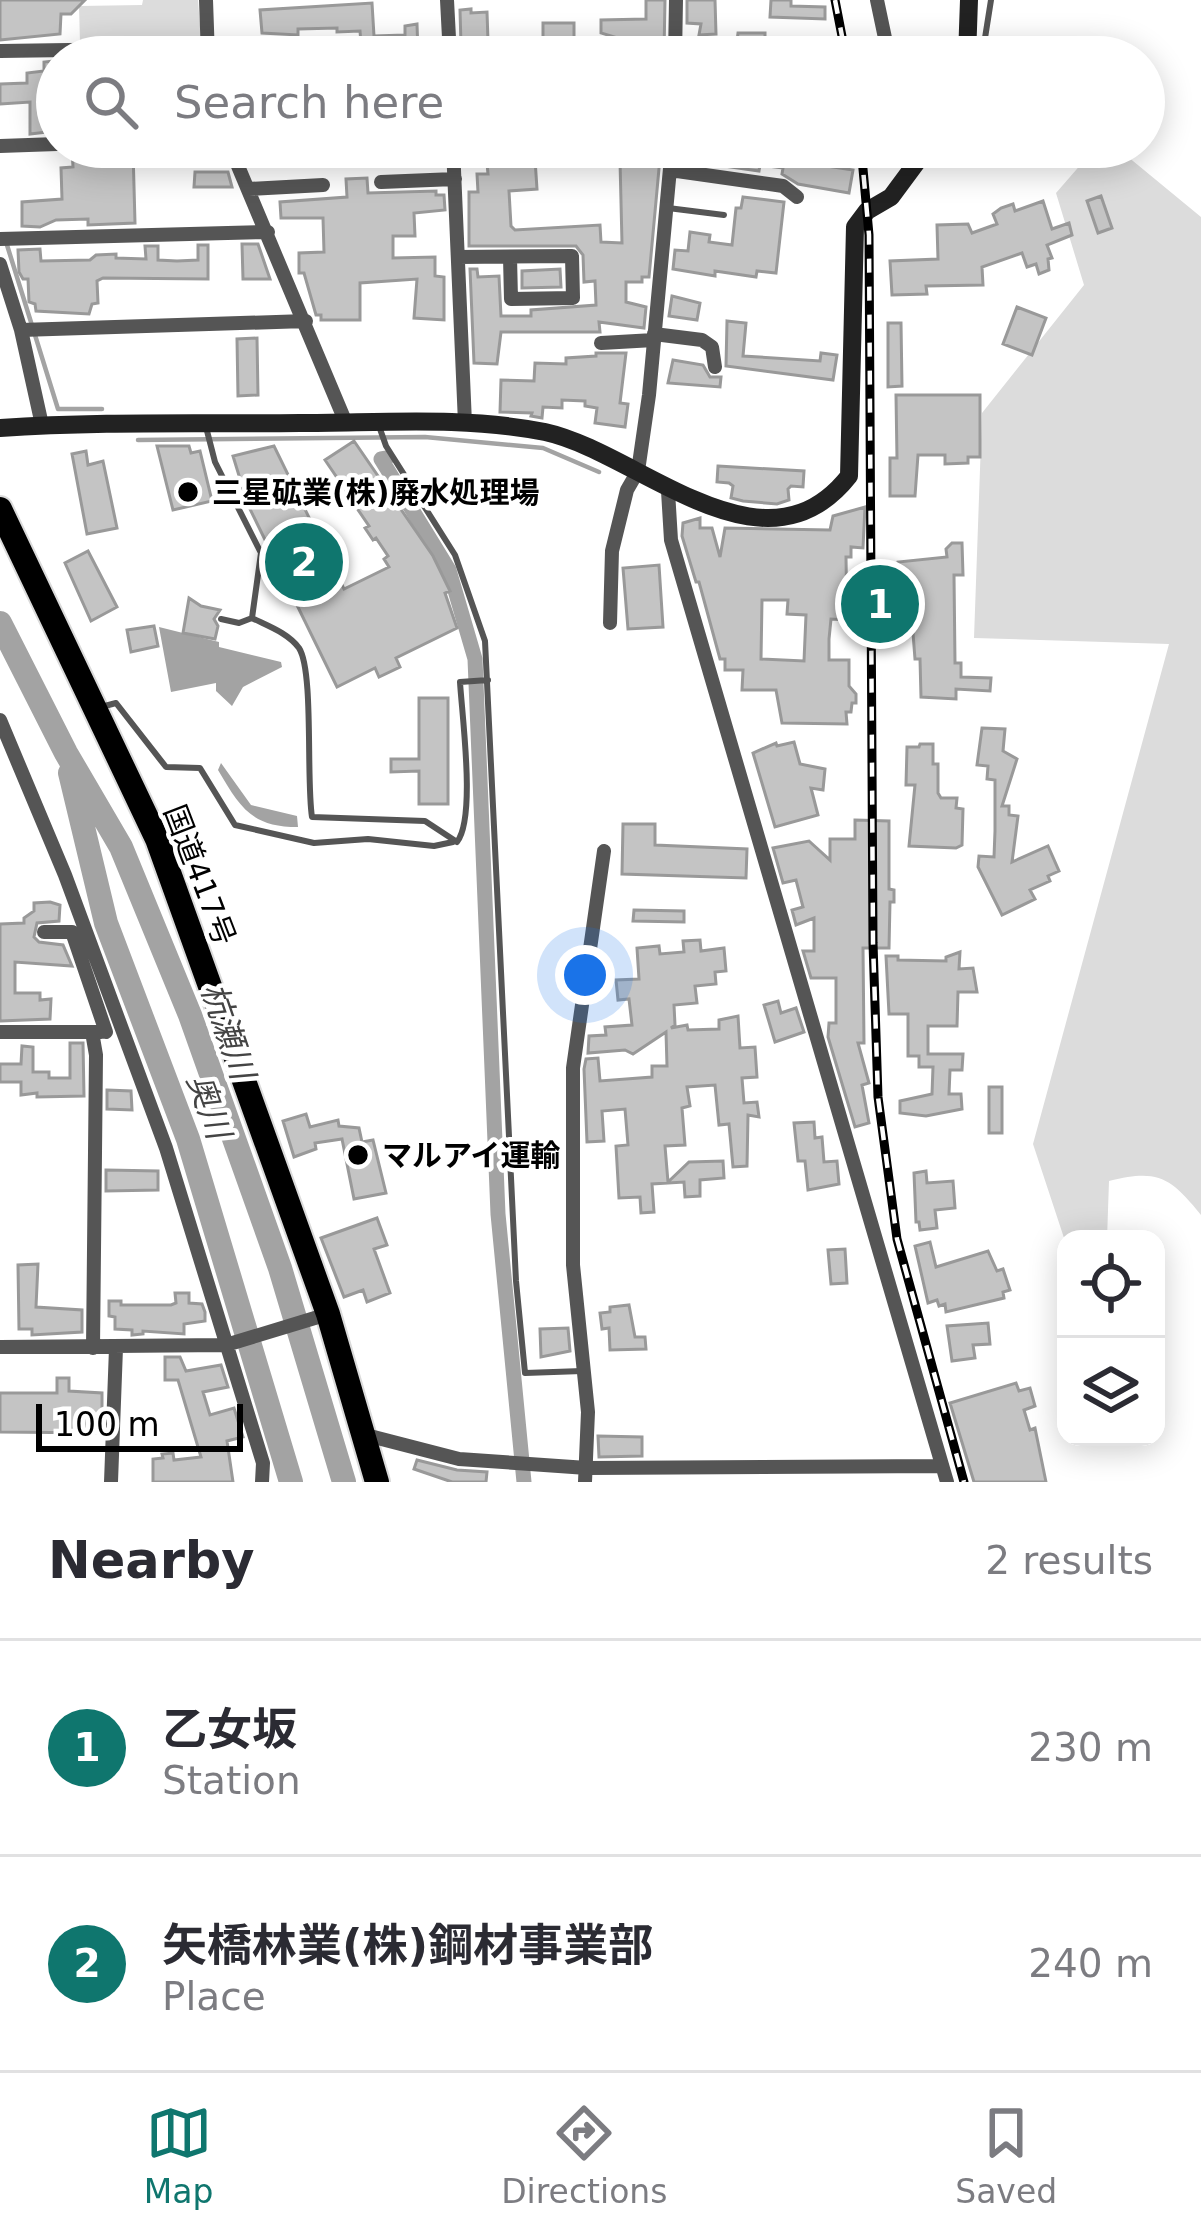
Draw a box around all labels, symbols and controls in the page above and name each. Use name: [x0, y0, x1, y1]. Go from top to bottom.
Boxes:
search box: [36, 36, 1165, 168]
icon: search: [78, 69, 144, 135]
text: Search here: [174, 76, 444, 129]
place label: 三星砿業(株)廃水処理場: [212, 475, 539, 510]
marker: 三星砿業(株)廃水処理場: [175, 479, 201, 505]
pin: 2: [265, 517, 343, 607]
pin: 1: [841, 559, 919, 649]
street label: 国道417号: [157, 800, 243, 950]
your location: [555, 945, 615, 1005]
water label: 杭瀬川: [193, 978, 264, 1087]
water label: 奥川: [179, 1068, 240, 1146]
place label: マルアイ運輸: [382, 1138, 561, 1173]
marker: マルアイ運輸: [345, 1142, 371, 1168]
map controls: [1057, 1230, 1165, 1446]
button: locate: [1057, 1230, 1165, 1338]
button: layers: [1057, 1338, 1165, 1446]
scale bar: [36, 1398, 243, 1451]
text: 100 m: [54, 1405, 160, 1444]
text: Nearby: [48, 1531, 255, 1590]
text: 2 results: [985, 1538, 1153, 1583]
text: 乙女坂: [162, 1703, 297, 1756]
text: 1: [73, 1725, 101, 1770]
text: 230 m: [1028, 1725, 1153, 1770]
text: Station: [162, 1758, 301, 1803]
text: 矢橋林業(株)鋼材事業部: [162, 1919, 653, 1972]
text: 2: [73, 1941, 101, 1986]
text: 240 m: [1028, 1941, 1153, 1986]
text: Place: [162, 1974, 266, 2019]
tab: Map: [144, 2100, 214, 2211]
tab: Directions: [501, 2100, 667, 2211]
tab: Saved: [955, 2100, 1057, 2211]

